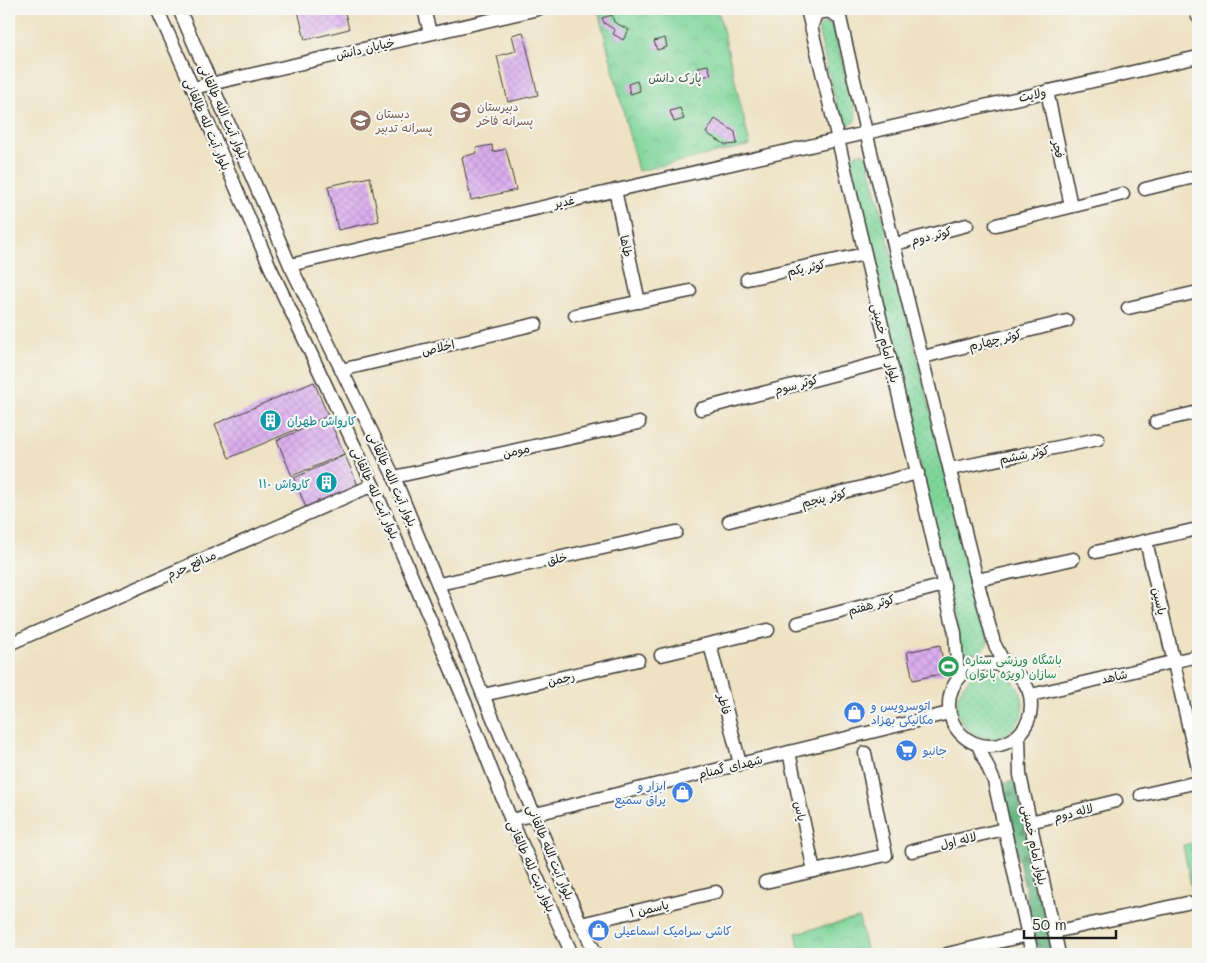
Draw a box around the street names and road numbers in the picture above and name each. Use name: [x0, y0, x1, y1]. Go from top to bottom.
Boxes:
street label: خیابان دانش: [334, 34, 396, 63]
street label: بلوار آیت الله طالقانی: [195, 61, 252, 161]
street label: بلوار آیت لله طالقانی: [180, 75, 235, 173]
street label: ولایت: [1017, 83, 1047, 106]
street label: فجر: [1048, 138, 1069, 160]
street label: غدیر: [551, 191, 576, 211]
street label: کوثر دوم: [909, 222, 954, 250]
street label: طاها: [617, 234, 637, 258]
street label: کوثر یکم: [785, 255, 827, 281]
street label: بلوار امام خمینی: [866, 302, 904, 385]
street label: کوثر چهارم: [967, 325, 1024, 355]
street label: اخلاص: [420, 335, 456, 359]
street label: کوثر سوم: [772, 370, 820, 399]
street label: بلوار آیت الله طالقانی: [364, 429, 421, 529]
street label: مومن: [501, 439, 531, 461]
street label: کوثر ششم: [998, 441, 1051, 469]
street label: بلوار آیت لله طالقانی: [348, 445, 403, 542]
street label: کوثر پنجم: [800, 484, 849, 512]
street label: مدافع حرم: [164, 546, 219, 584]
street label: خلق: [545, 548, 569, 568]
street label: یاسین: [1149, 586, 1171, 616]
street label: کوثر هفتم: [846, 590, 897, 620]
street label: شاهد: [1099, 665, 1129, 687]
street label: رحمن: [546, 667, 576, 689]
street label: فاطر: [714, 691, 735, 716]
street label: شهدای گمنام: [696, 750, 764, 784]
street label: یاس: [791, 799, 811, 823]
street label: لاله دوم: [1052, 799, 1095, 827]
street label: بلوار آیت الله طالقانی: [523, 802, 578, 902]
street label: بلوار امام خمینی: [1017, 804, 1051, 887]
street label: بلوار آیت لله طالقانی: [504, 818, 559, 915]
street label: لاله اول: [938, 828, 978, 853]
street label: یاسمن ۱: [628, 896, 670, 920]

